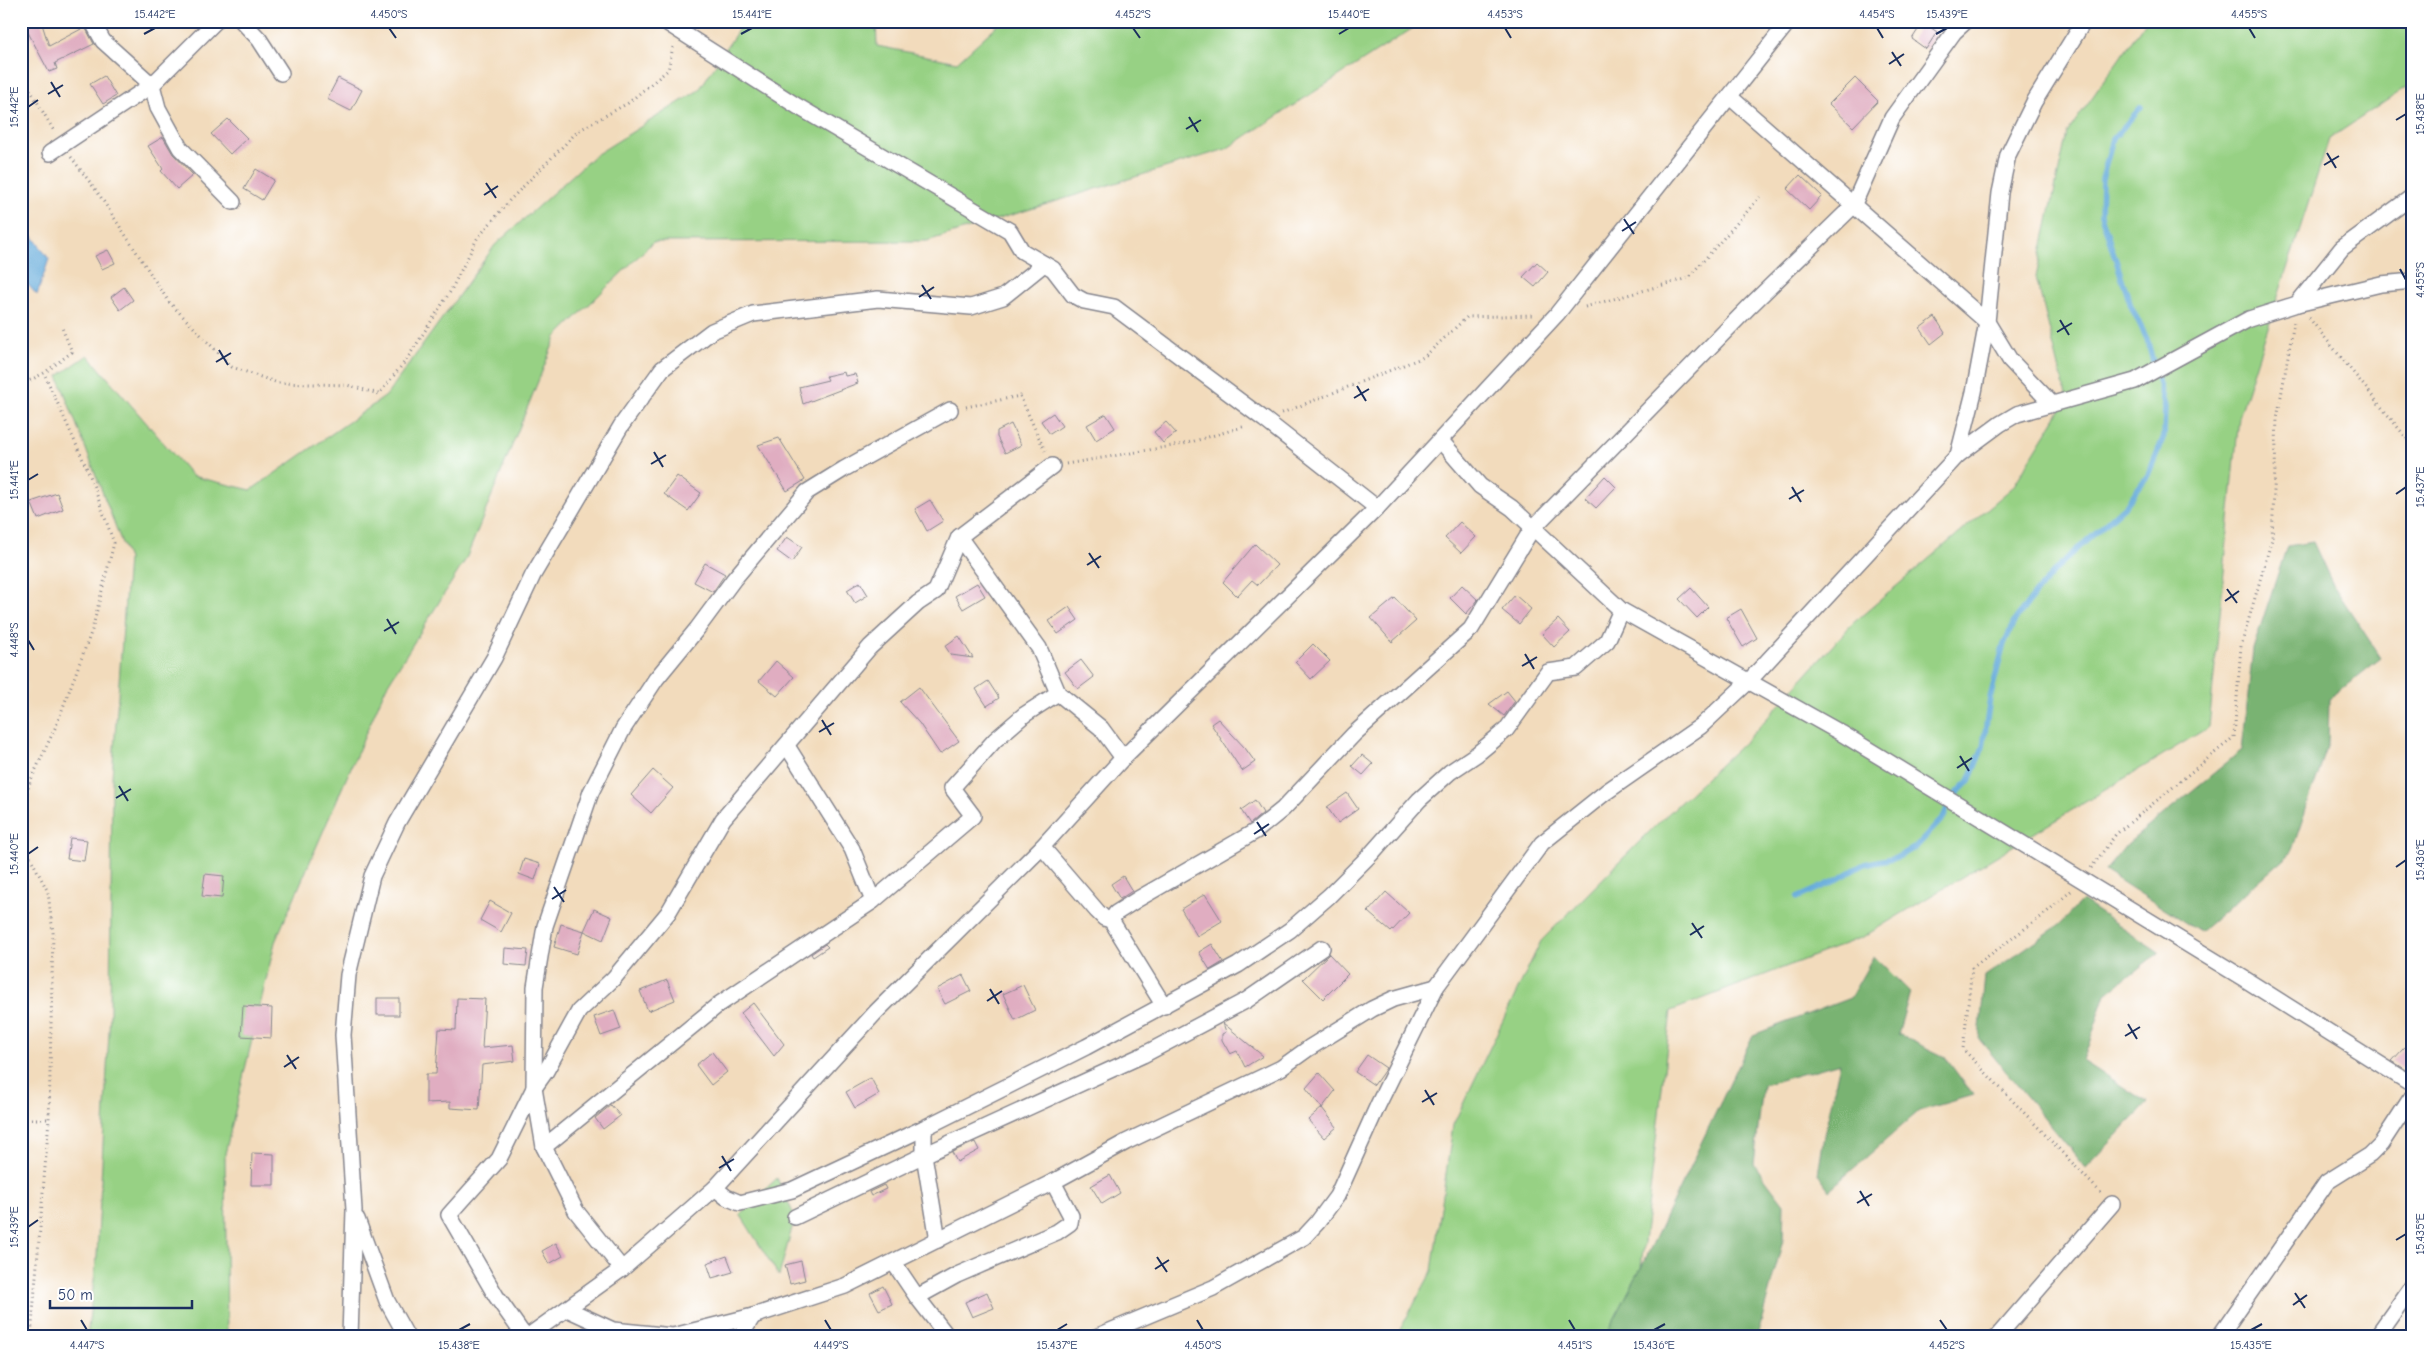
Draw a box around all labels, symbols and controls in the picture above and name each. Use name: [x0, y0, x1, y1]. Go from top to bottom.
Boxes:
text: 15.442°E: [134, 7, 176, 21]
text: 4.450°S: [371, 7, 408, 21]
text: 15.441°E: [732, 7, 772, 21]
text: 4.452°S: [1115, 7, 1151, 21]
text: 15.440°E: [1328, 7, 1370, 21]
text: 4.453°S: [1487, 7, 1523, 21]
text: 4.454°S: [1859, 7, 1895, 21]
text: 15.439°E: [1926, 7, 1968, 21]
text: 4.455°S: [2231, 7, 2267, 21]
text: 15.442°E: [7, 86, 21, 128]
text: 15.438°E: [2413, 93, 2427, 135]
text: 4.455°S: [2413, 262, 2427, 298]
text: 15.441°E: [7, 460, 21, 500]
text: 15.437°E: [2413, 467, 2427, 507]
text: 4.448°S: [7, 622, 21, 658]
text: 15.440°E: [7, 833, 21, 875]
text: 15.436°E: [2413, 839, 2427, 881]
text: 15.439°E: [7, 1206, 21, 1248]
text: 15.435°E: [2413, 1213, 2427, 1255]
scale bar: [50, 1278, 192, 1310]
text: 50 m: [58, 1286, 93, 1304]
text: 4.447°S: [70, 1338, 105, 1352]
text: 15.438°E: [438, 1338, 480, 1352]
text: 4.449°S: [813, 1338, 849, 1352]
text: 15.437°E: [1037, 1338, 1077, 1352]
text: 4.450°S: [1185, 1338, 1222, 1352]
text: 4.451°S: [1558, 1338, 1593, 1352]
text: 15.436°E: [1633, 1338, 1675, 1352]
text: 4.452°S: [1929, 1338, 1965, 1352]
text: 15.435°E: [2230, 1338, 2272, 1352]

